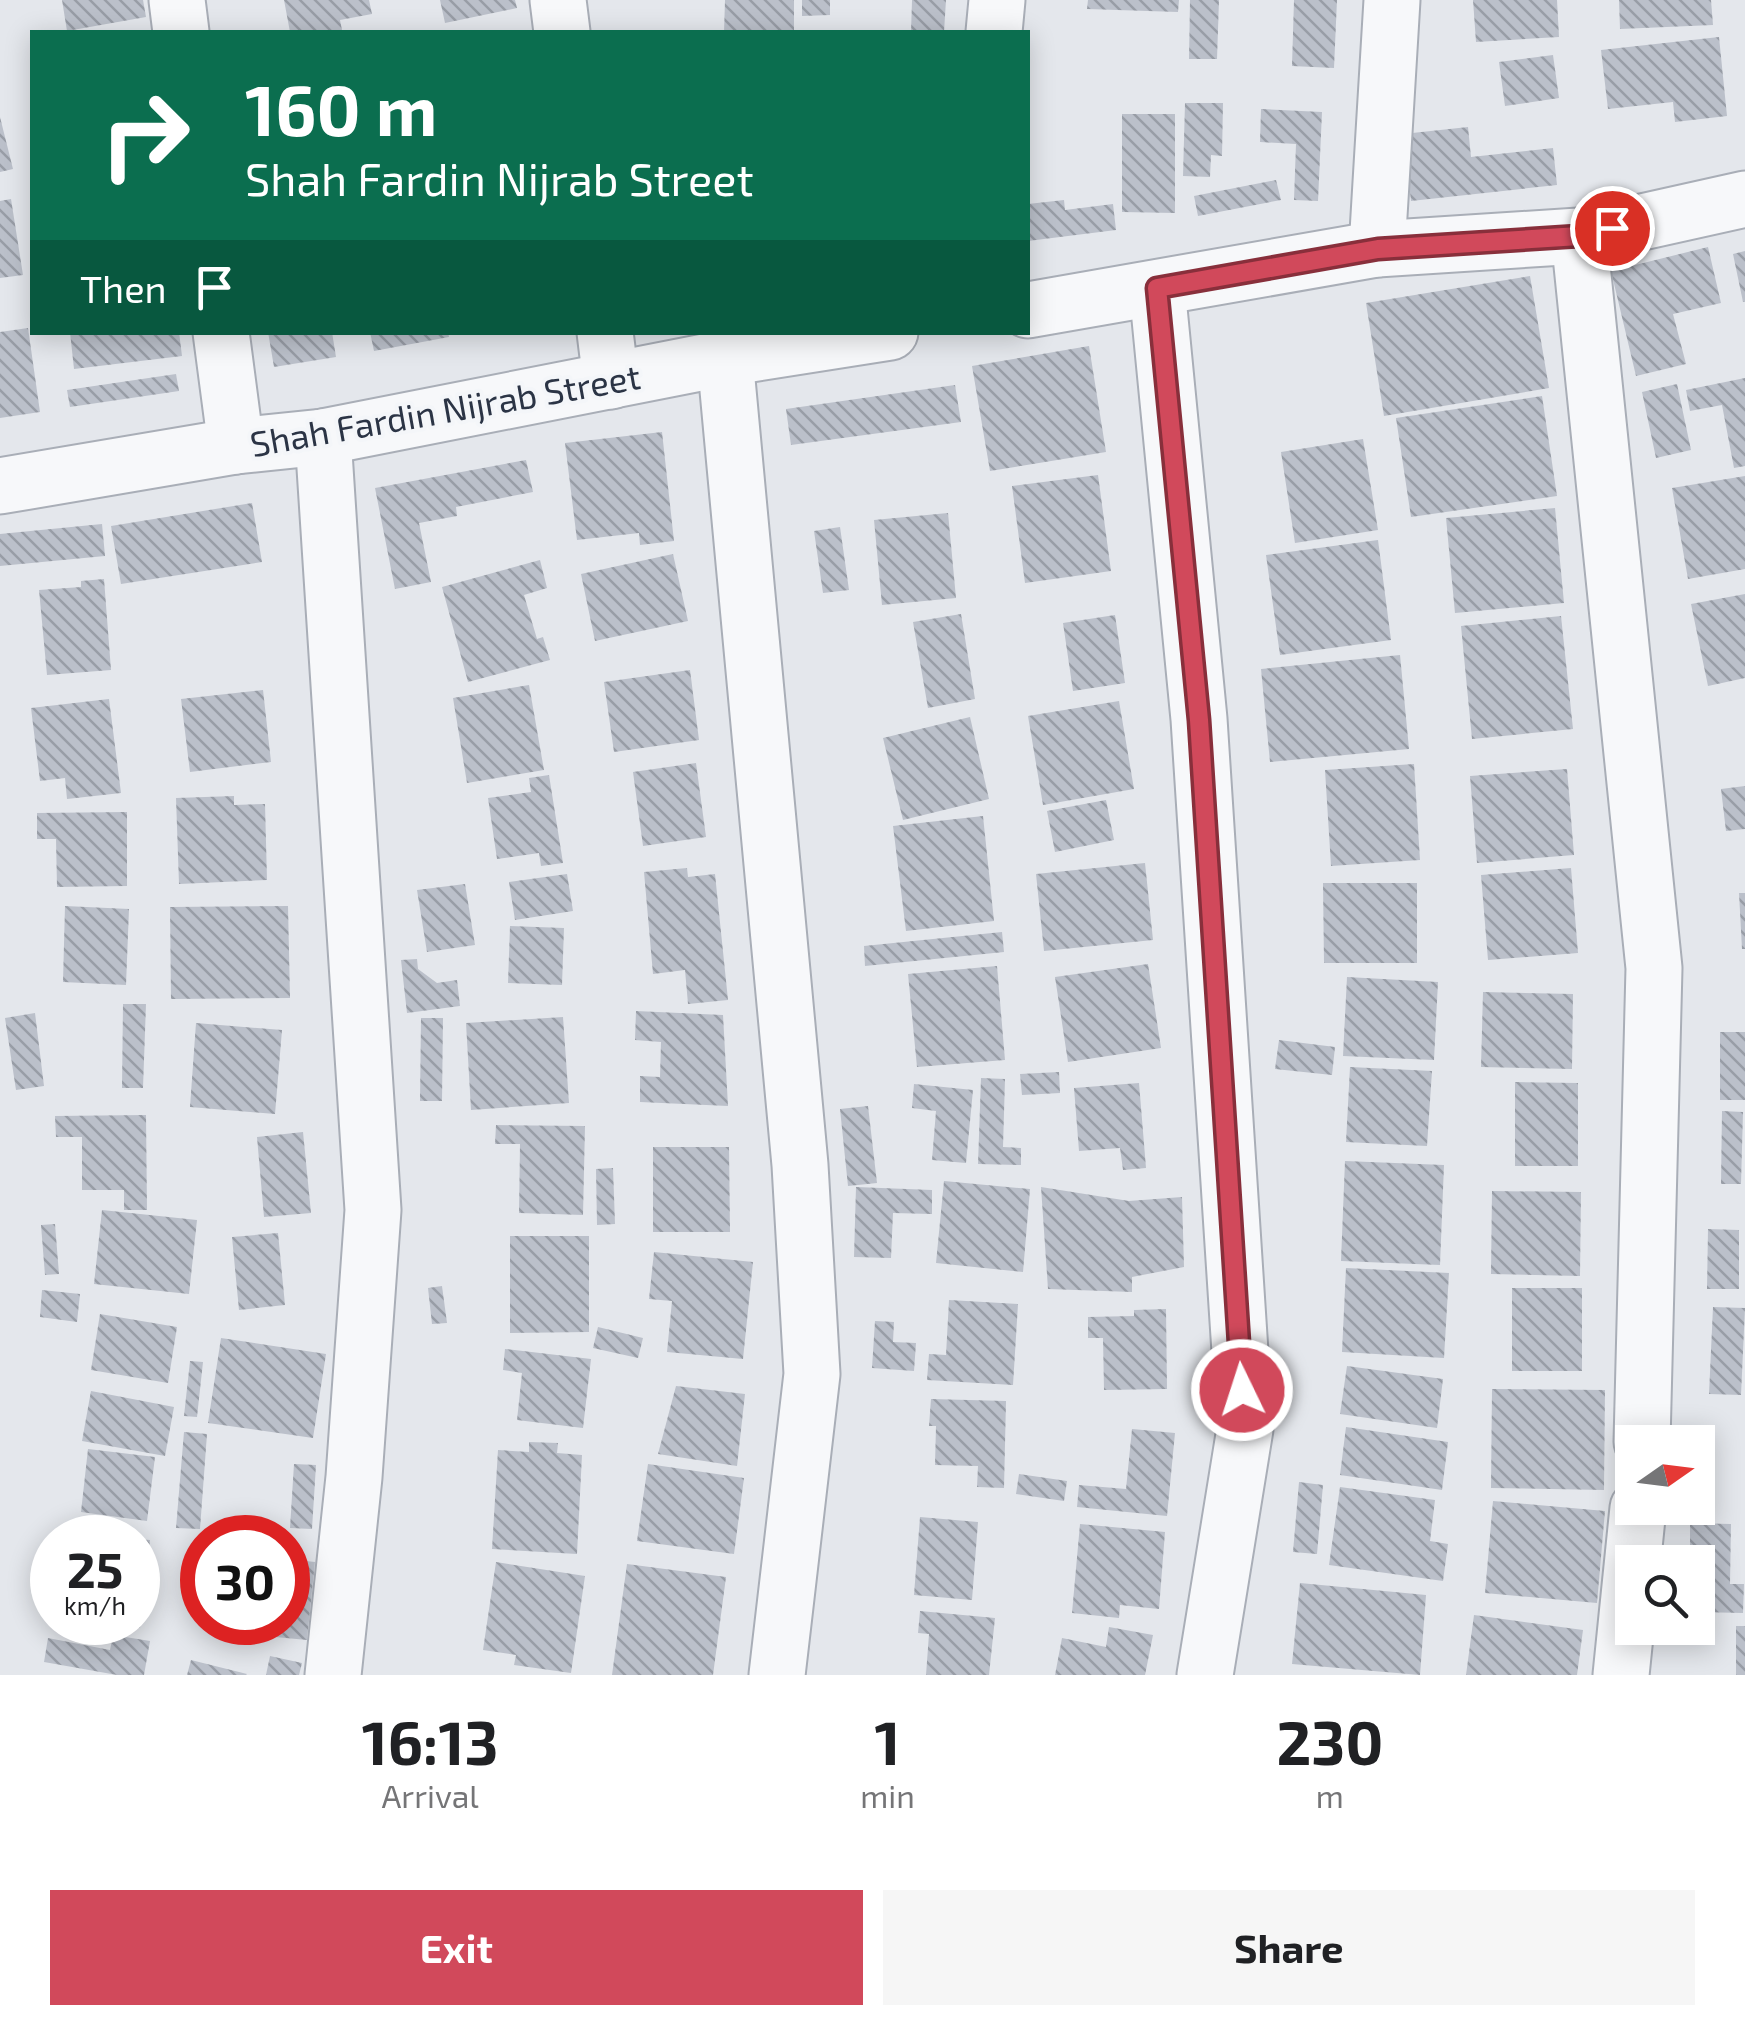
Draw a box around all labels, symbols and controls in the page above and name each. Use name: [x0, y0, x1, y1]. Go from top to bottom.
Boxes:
text: 160 m: [245, 66, 438, 150]
icon: right: [80, 70, 210, 200]
text: Shah Fardin Nijrab Street: [245, 151, 754, 205]
pin: [1570, 186, 1655, 271]
icon: arrive: [1585, 201, 1640, 256]
icon: arrive: [187, 260, 242, 315]
text: Then: [80, 265, 167, 311]
street label: Shah Fardin Nijrab Street: [247, 354, 643, 464]
position arrow: [1190, 1338, 1294, 1442]
north arrow: [1615, 1425, 1715, 1525]
map controls: [1615, 1425, 1715, 1645]
speed limit sign: 30: [180, 1515, 310, 1645]
text: 25: [67, 1538, 123, 1598]
button: search: [1615, 1545, 1715, 1645]
text: km/h: [64, 1590, 126, 1620]
text: 16:13: [362, 1705, 498, 1777]
text: 1: [875, 1705, 900, 1777]
text: 230: [1277, 1705, 1383, 1777]
text: Arrival: [381, 1776, 479, 1814]
text: min: [860, 1776, 915, 1814]
text: m: [1316, 1776, 1344, 1814]
button: Exit: [50, 1890, 863, 2005]
button: Share: [883, 1890, 1695, 2005]

